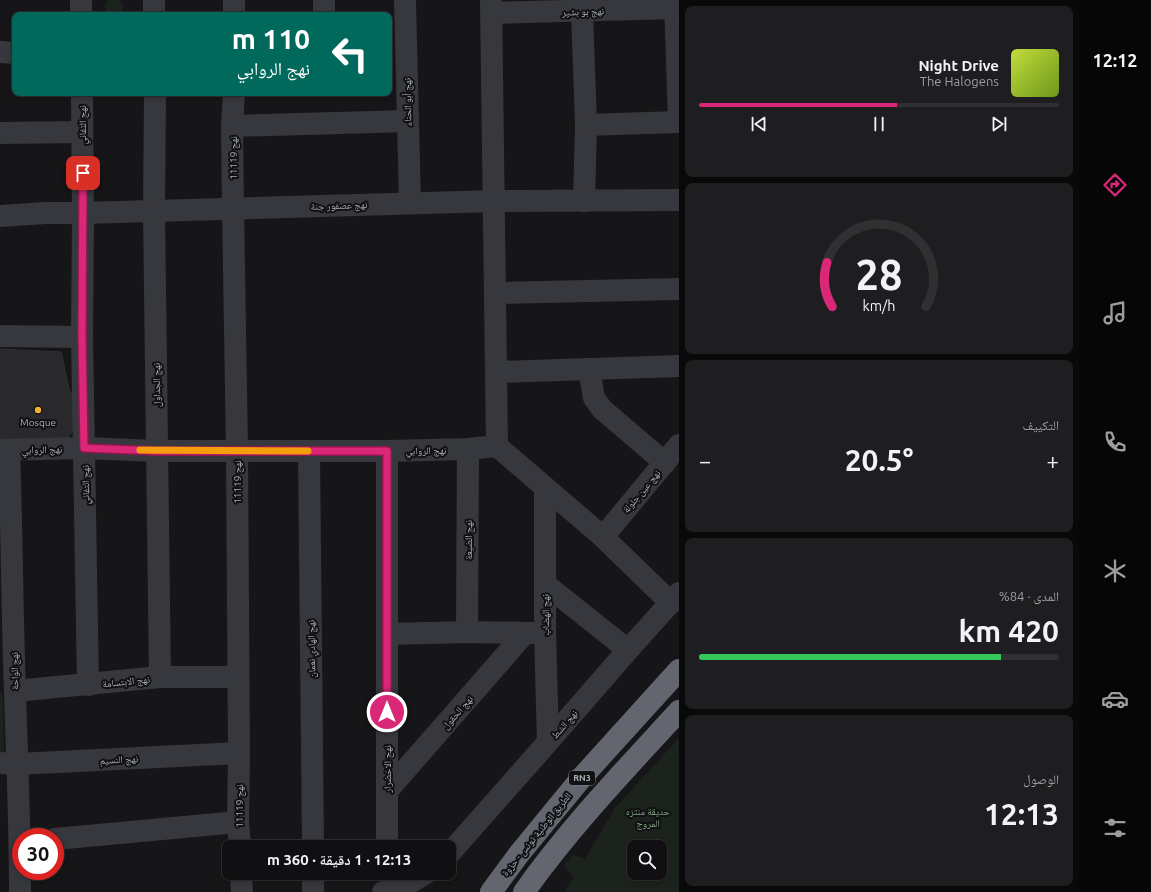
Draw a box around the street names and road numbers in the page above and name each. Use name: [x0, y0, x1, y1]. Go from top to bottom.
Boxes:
street label: نهج بو بشير: [561, 5, 605, 19]
street label: نهج أبو الحناء: [401, 77, 414, 126]
street label: نهج التفاني: [77, 105, 91, 145]
street label: نهج 11119: [228, 136, 240, 180]
street label: نهج عصفور جنة: [310, 199, 368, 213]
street label: نهج الجداول: [151, 362, 163, 407]
street label: نهج الروابي: [21, 443, 63, 458]
street label: نهج الروابي: [406, 445, 447, 459]
street label: نهج 11119: [232, 460, 244, 504]
street label: نهج التفاني: [80, 465, 94, 505]
street label: نهج عين جلولة: [620, 468, 663, 516]
street label: نهج الضيعة: [463, 520, 475, 560]
street label: نهج الهضاب: [540, 594, 552, 636]
street label: نهج الهادي نعمان: [305, 619, 320, 678]
street label: نهج الواحة: [9, 652, 21, 690]
street label: نهج الابتسامة: [102, 674, 151, 690]
street label: نهج الحقول: [440, 693, 476, 732]
street label: نهج الشط: [549, 708, 581, 742]
street label: نهج الاخضرار: [382, 745, 394, 794]
street label: نهج النسيم: [100, 753, 139, 768]
road number: RN3: [569, 771, 595, 785]
street label: نهج 11119: [234, 784, 246, 828]
street label: الطريق الوطنية تونس - حزوة: [499, 791, 574, 879]

